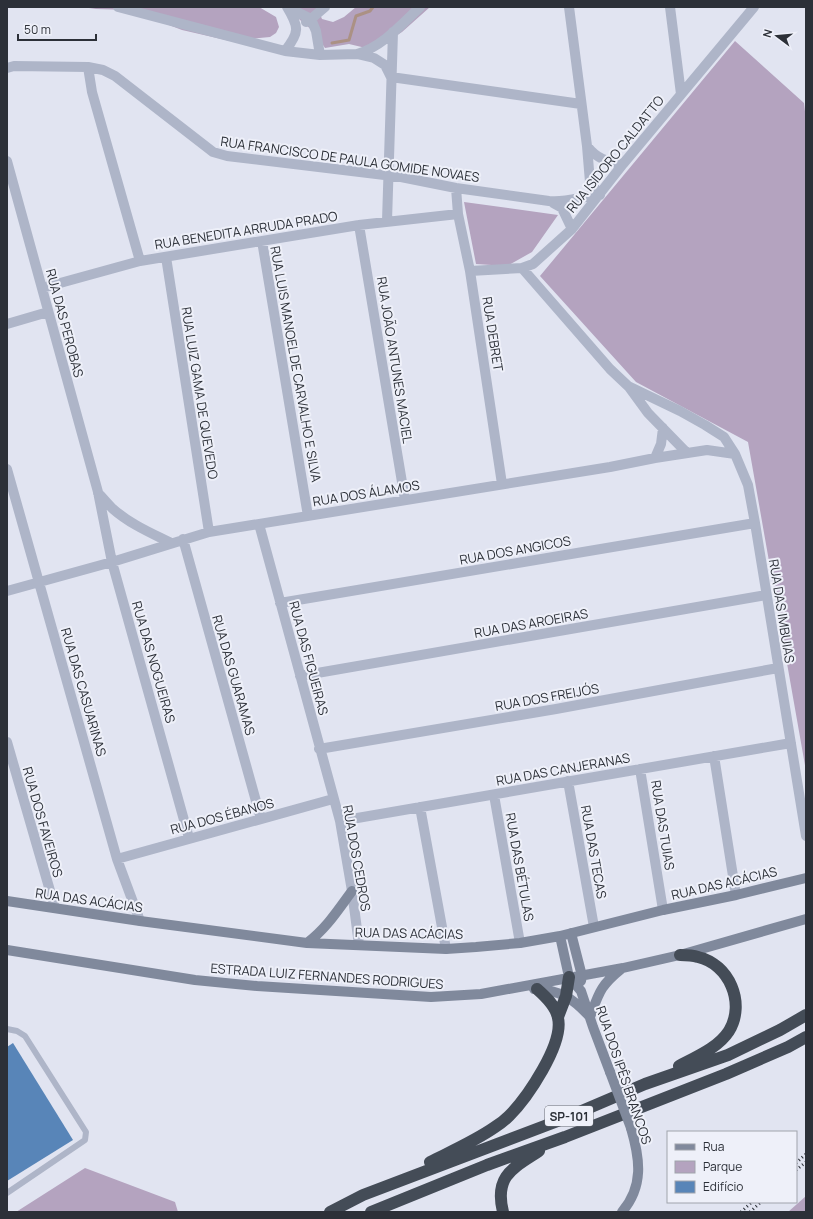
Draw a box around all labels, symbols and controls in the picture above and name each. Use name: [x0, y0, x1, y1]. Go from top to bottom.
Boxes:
scale bar: [18, 16, 96, 42]
north arrow: [757, 16, 797, 56]
text: 50 m: [24, 21, 51, 38]
text: N: [759, 27, 775, 39]
street label: RUA ISIDORO CALDATTO: [562, 91, 668, 216]
street label: RUA FRANCISCO DE PAULA GOMIDE NOVAES: [219, 132, 481, 186]
street label: RUA BENEDITA ARRUDA PRADO: [153, 207, 339, 253]
street label: RUA LUIS MANOEL DE CARVALHO E SILVA: [266, 245, 326, 483]
street label: RUA DAS PEROBAS: [42, 267, 88, 379]
street label: RUA JOÃO ANTUNES MACIEL: [373, 275, 417, 445]
street label: RUA DEBRET: [478, 295, 508, 373]
street label: RUA LUIZ GAMA DE QUEVEDO: [177, 306, 223, 481]
street label: RUA DOS ÁLAMOS: [311, 476, 421, 510]
street label: RUA DOS ANGICOS: [458, 531, 572, 569]
street label: RUA DAS IMBUIAS: [765, 558, 799, 664]
street label: RUA DAS NOGUEIRAS: [128, 599, 180, 725]
street label: RUA DAS FIGUEIRAS: [285, 599, 333, 717]
street label: RUA DAS AROEIRAS: [473, 604, 589, 642]
street label: RUA DAS GUARAMAS: [208, 613, 260, 737]
street label: RUA DAS CASUARINAS: [57, 626, 111, 758]
street label: RUA DOS FREIJÓS: [494, 679, 600, 715]
street label: RUA DAS CANJERANAS: [495, 748, 631, 790]
street label: RUA DOS FAVEIROS: [19, 765, 67, 879]
street label: RUA DAS TUIAS: [647, 779, 679, 871]
street label: RUA DOS ÉBANOS: [168, 794, 276, 838]
street label: RUA DOS CEDROS: [339, 803, 375, 913]
street label: RUA DAS TECAS: [577, 804, 611, 900]
street label: RUA DAS BÉTULAS: [502, 811, 538, 923]
street label: RUA DAS ACÁCIAS: [669, 862, 779, 904]
street label: RUA DAS ACÁCIAS: [34, 884, 144, 916]
street label: RUA DAS ACÁCIAS: [355, 923, 463, 943]
street label: ESTRADA LUIZ FERNANDES RODRIGUES: [210, 959, 444, 993]
street label: RUA DOS IPÊS BRANCOS: [592, 1003, 656, 1147]
road number: SP-101: [545, 1106, 593, 1126]
legend: [667, 1131, 797, 1203]
text: Rua: [703, 1138, 724, 1155]
text: Parque: [703, 1158, 742, 1175]
text: Edifício: [703, 1178, 743, 1195]

